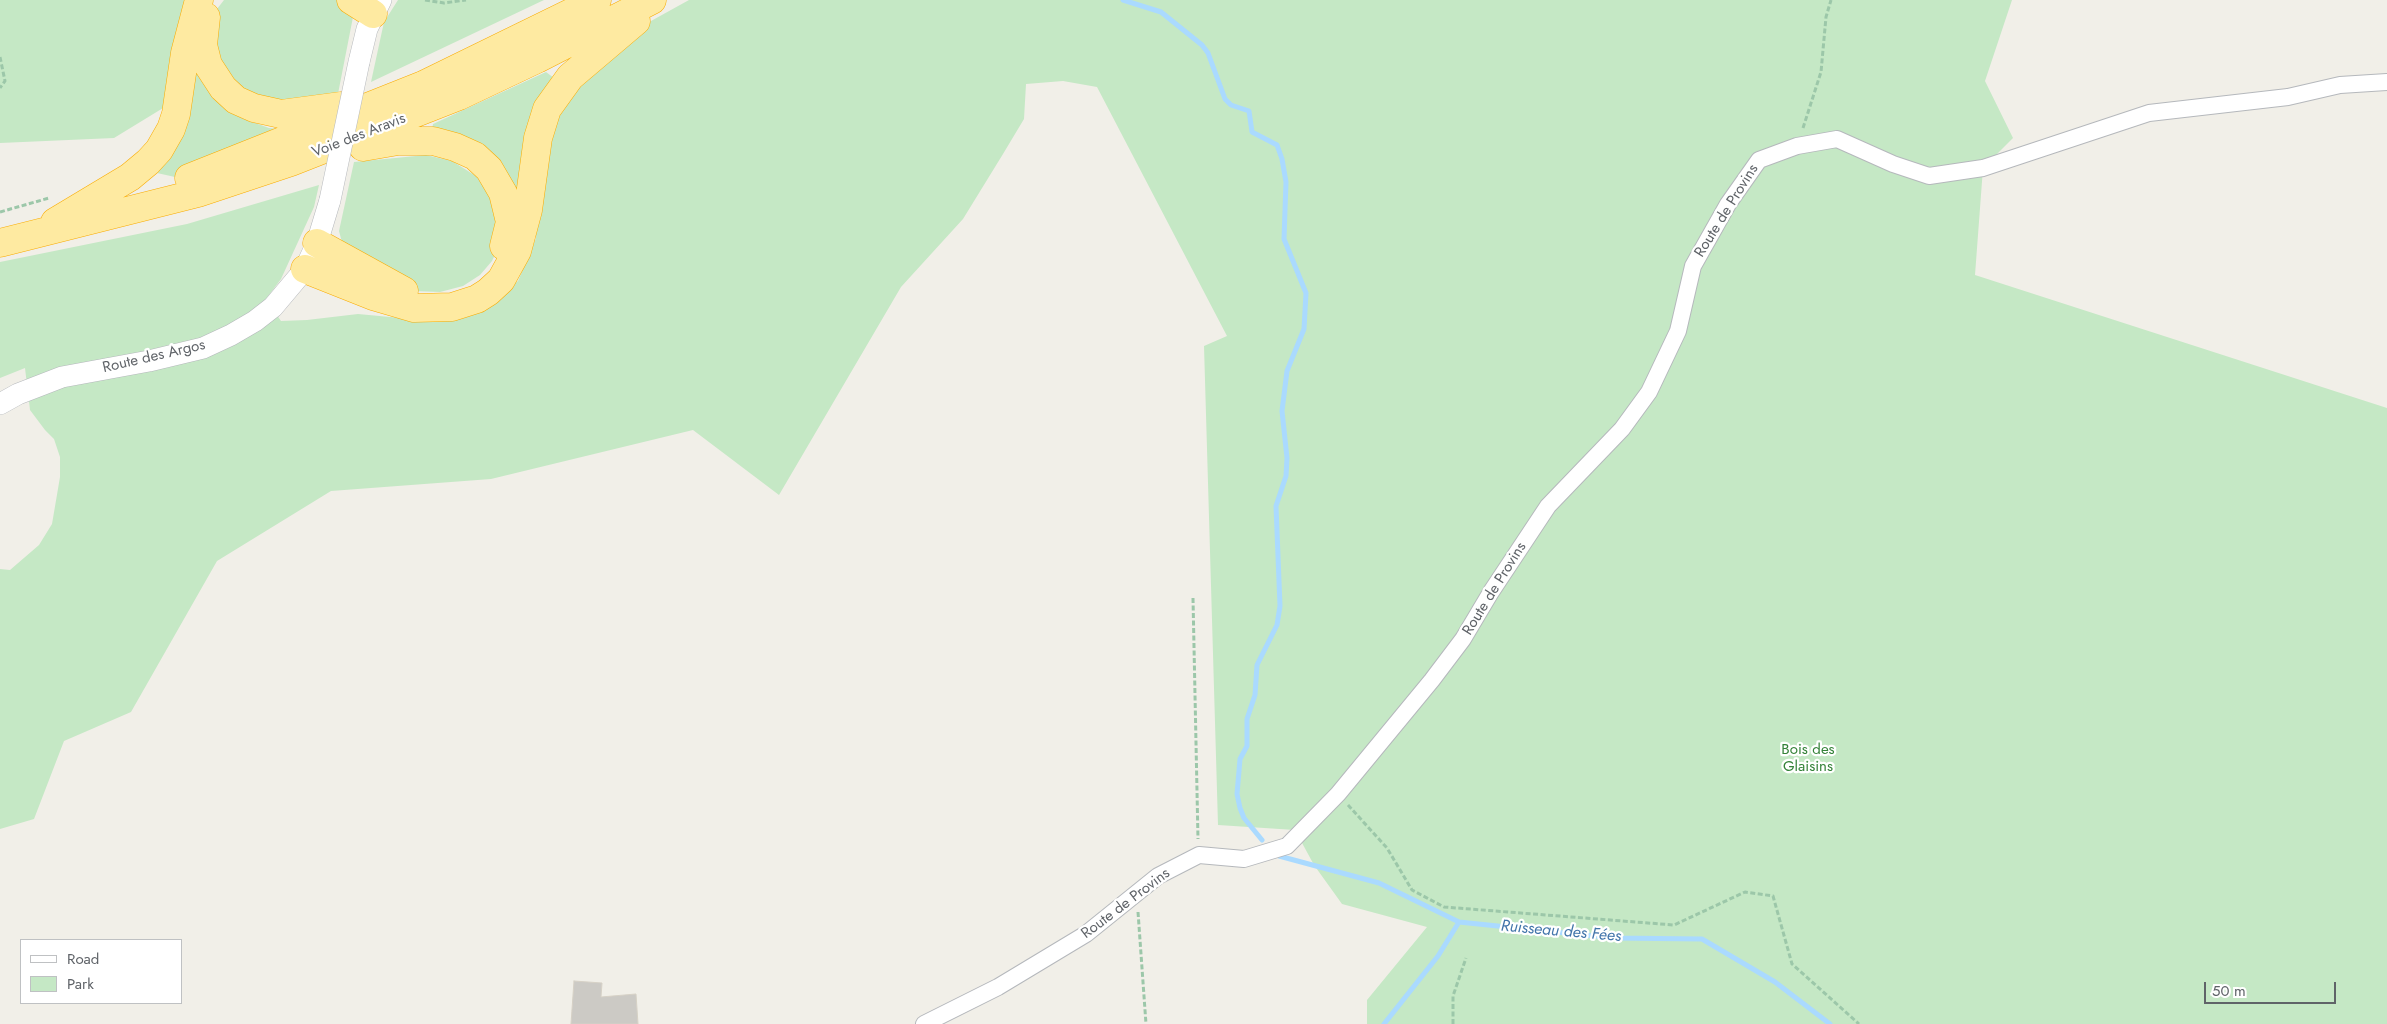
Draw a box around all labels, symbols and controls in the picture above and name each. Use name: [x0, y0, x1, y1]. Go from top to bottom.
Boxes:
street label: Voie des Aravis: [310, 110, 408, 162]
street label: Route de Provins: [1691, 161, 1763, 261]
street label: Route des Argos: [101, 336, 207, 378]
street label: Route de Provins: [1459, 539, 1531, 639]
park label: Bois des Glaisins: [1781, 741, 1835, 776]
street label: Route de Provins: [1078, 865, 1174, 943]
water label: Ruisseau des Fées: [1500, 917, 1622, 947]
legend: [20, 939, 182, 1004]
text: Road: [67, 948, 99, 970]
scale bar: [2207, 972, 2340, 1004]
text: Park: [67, 973, 94, 995]
text: 50 m: [2212, 980, 2246, 1002]

